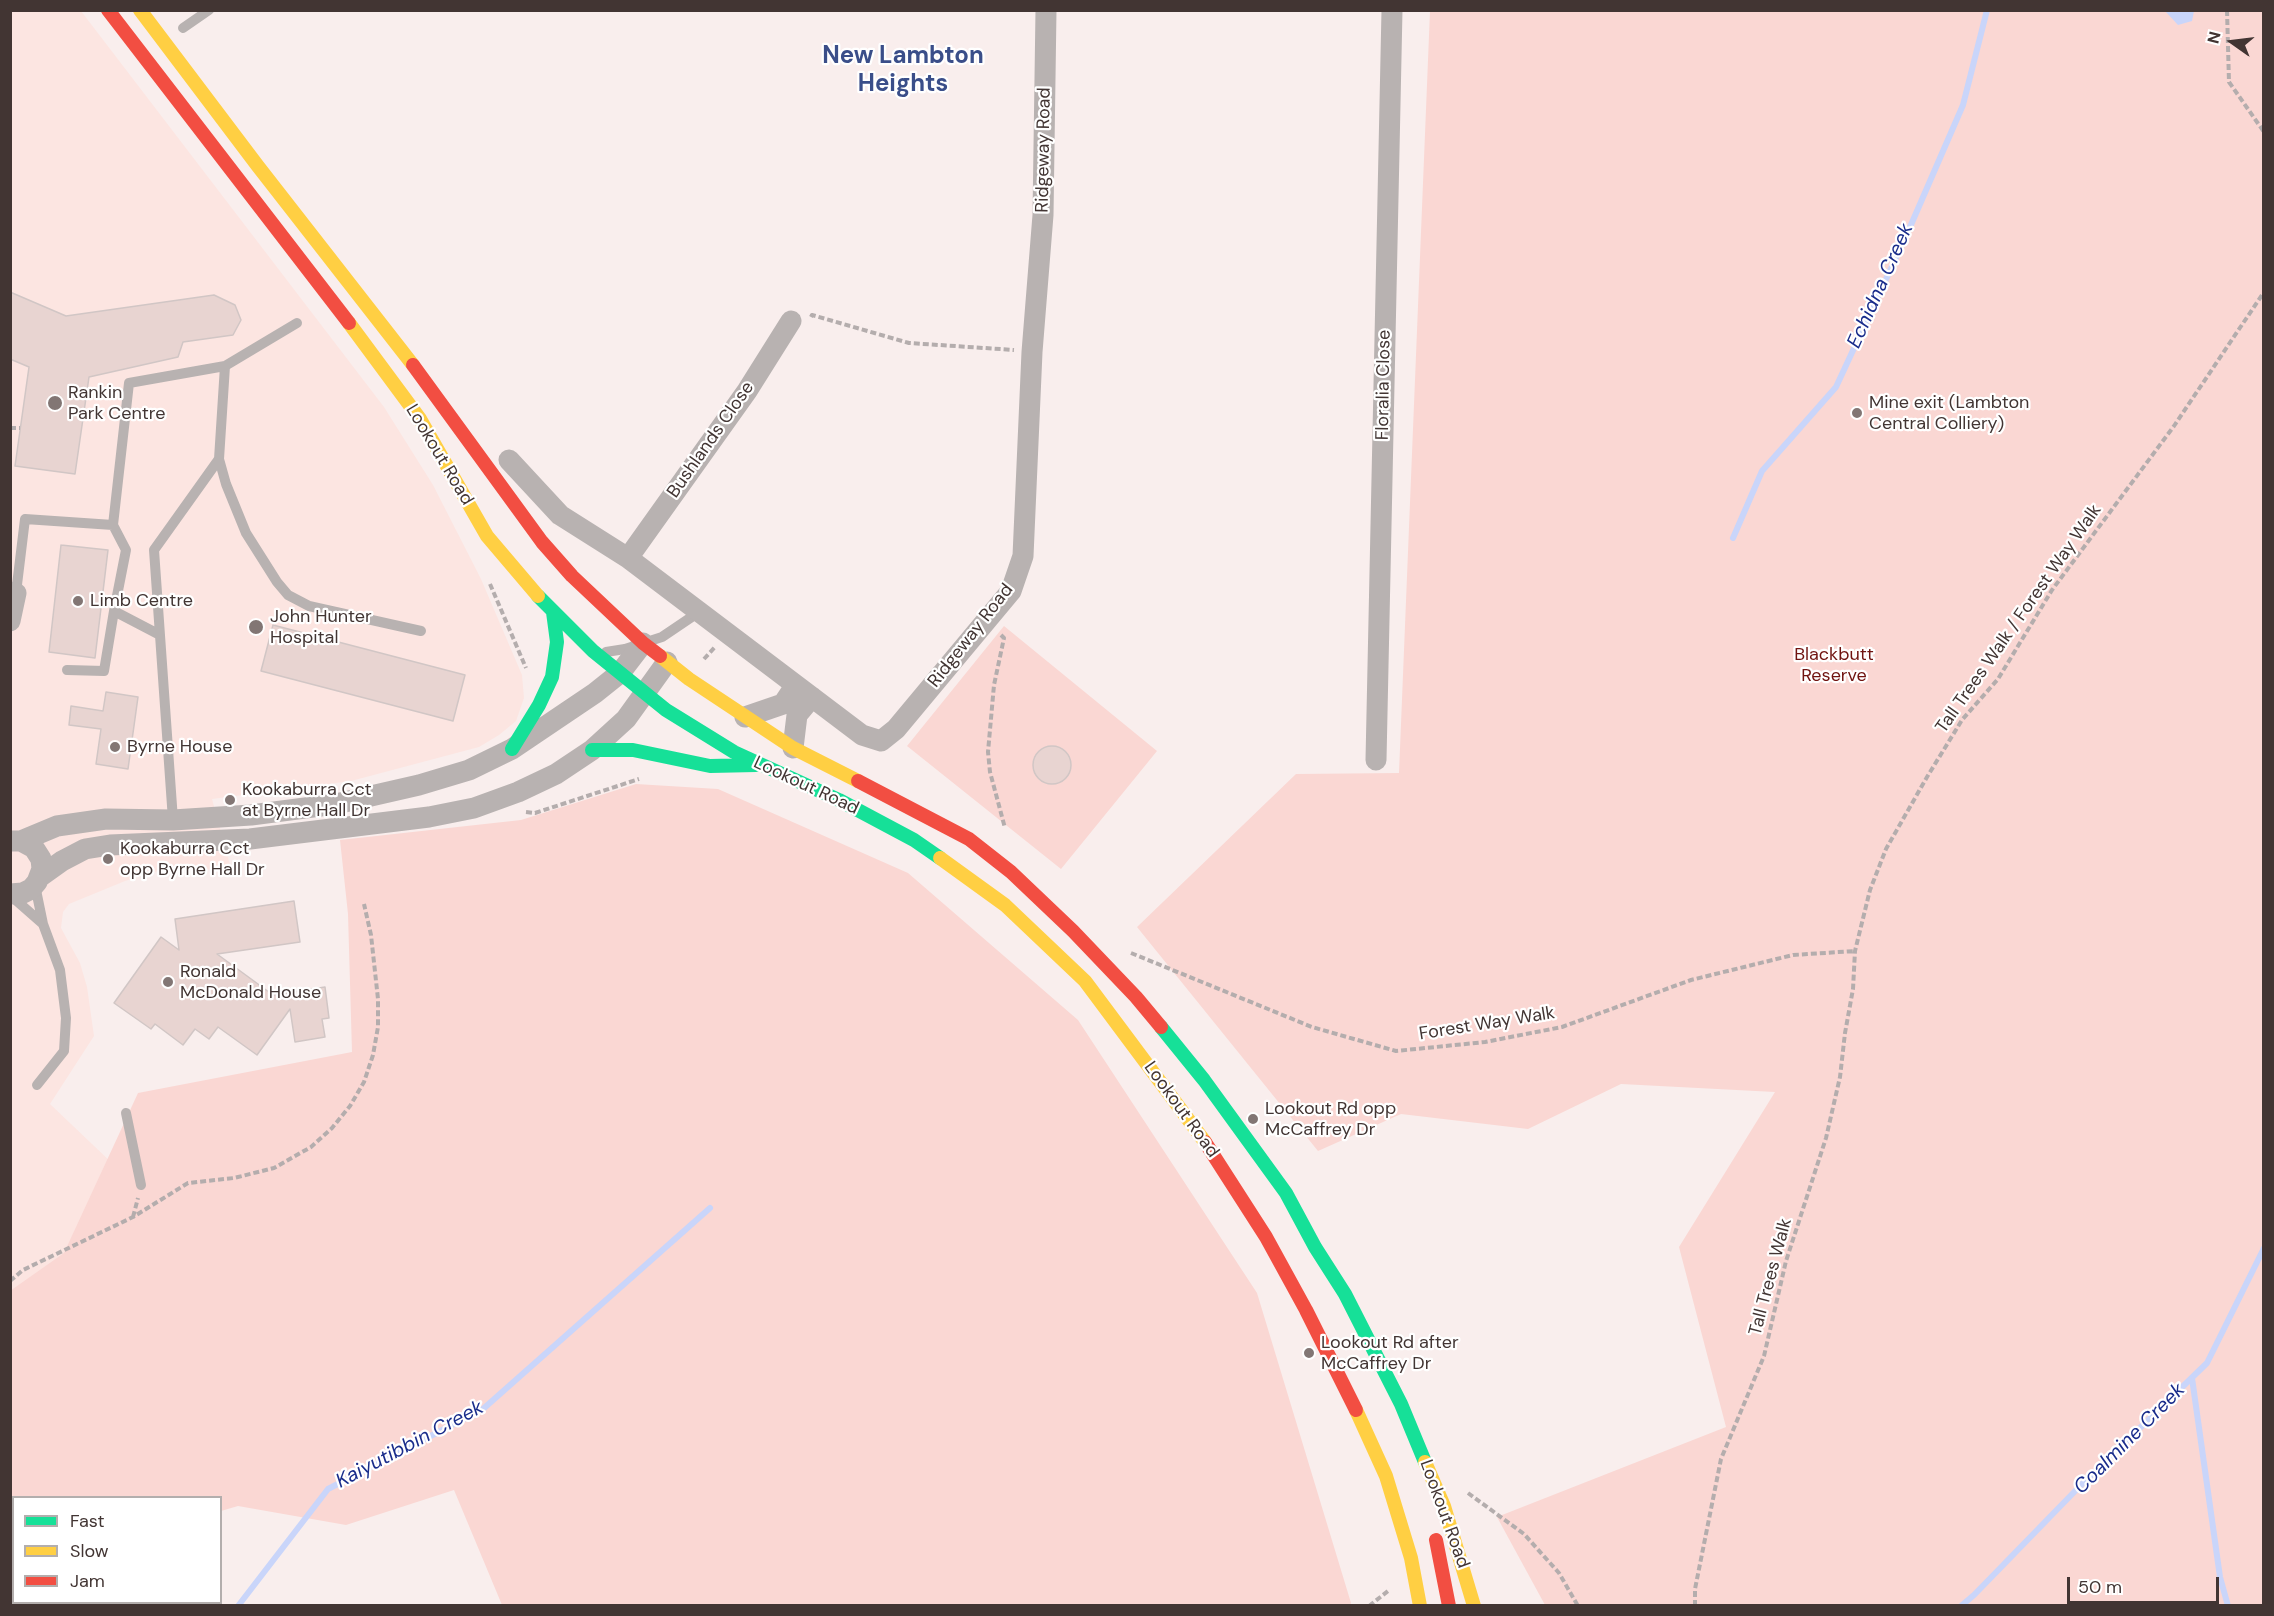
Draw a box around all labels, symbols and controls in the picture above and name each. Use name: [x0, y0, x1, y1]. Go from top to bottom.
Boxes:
north arrow: [2202, 12, 2262, 72]
text: N: [2202, 29, 2226, 46]
district label: New Lambton Heights: [822, 43, 984, 99]
street label: Ridgeway Road: [1032, 87, 1056, 213]
water label: Echidna Creek: [1843, 220, 1919, 352]
street label: Floralia Close: [1372, 330, 1396, 440]
street label: Bushlands Close: [663, 378, 759, 502]
place label: Rankin Park Centre: [68, 382, 165, 424]
place label: Mine exit (Lambton Central Colliery): [1869, 392, 2029, 434]
marker: Rankin Park Centre: [46, 394, 64, 412]
street label: Lookout Road: [400, 401, 478, 509]
marker: Mine exit (Lambton Central Colliery): [1850, 406, 1864, 420]
street label: Tall Trees Walk / Forest Way Walk: [1931, 500, 2107, 738]
street label: Ridgeway Road: [924, 580, 1018, 692]
place label: Limb Centre: [90, 590, 193, 612]
marker: Limb Centre: [71, 594, 85, 608]
place label: John Hunter Hospital: [270, 606, 372, 648]
marker: John Hunter Hospital: [247, 618, 265, 636]
park label: Blackbutt Reserve: [1794, 644, 1874, 686]
place label: Byrne House: [127, 736, 232, 758]
marker: Byrne House: [108, 740, 122, 754]
street label: Lookout Road: [750, 752, 862, 820]
place label: Kookaburra Cct at Byrne Hall Dr: [242, 779, 372, 822]
marker: Kookaburra Cct at Byrne Hall Dr: [223, 793, 237, 807]
place label: Kookaburra Cct opp Byrne Hall Dr: [120, 838, 265, 880]
marker: Kookaburra Cct opp Byrne Hall Dr: [101, 852, 115, 866]
place label: Ronald McDonald House: [180, 961, 321, 1004]
marker: Ronald McDonald House: [161, 975, 175, 989]
street label: Forest Way Walk: [1418, 1003, 1556, 1045]
street label: Lookout Road: [1139, 1058, 1223, 1162]
place label: Lookout Rd opp McCaffrey Dr: [1265, 1098, 1396, 1140]
marker: Lookout Rd opp McCaffrey Dr: [1246, 1112, 1260, 1126]
street label: Tall Trees Walk: [1745, 1216, 1797, 1338]
place label: Lookout Rd after McCaffrey Dr: [1321, 1332, 1459, 1374]
marker: Lookout Rd after McCaffrey Dr: [1302, 1346, 1316, 1360]
water label: Coalmine Creek: [2069, 1378, 2191, 1500]
water label: Kaiyutibbin Creek: [332, 1396, 488, 1494]
street label: Lookout Road: [1414, 1457, 1474, 1571]
legend: [12, 1496, 222, 1604]
text: Fast: [70, 1509, 105, 1533]
text: Slow: [70, 1539, 109, 1563]
scale bar: [2070, 1565, 2222, 1603]
text: Jam: [70, 1569, 105, 1593]
text: 50 m: [2078, 1575, 2122, 1599]

